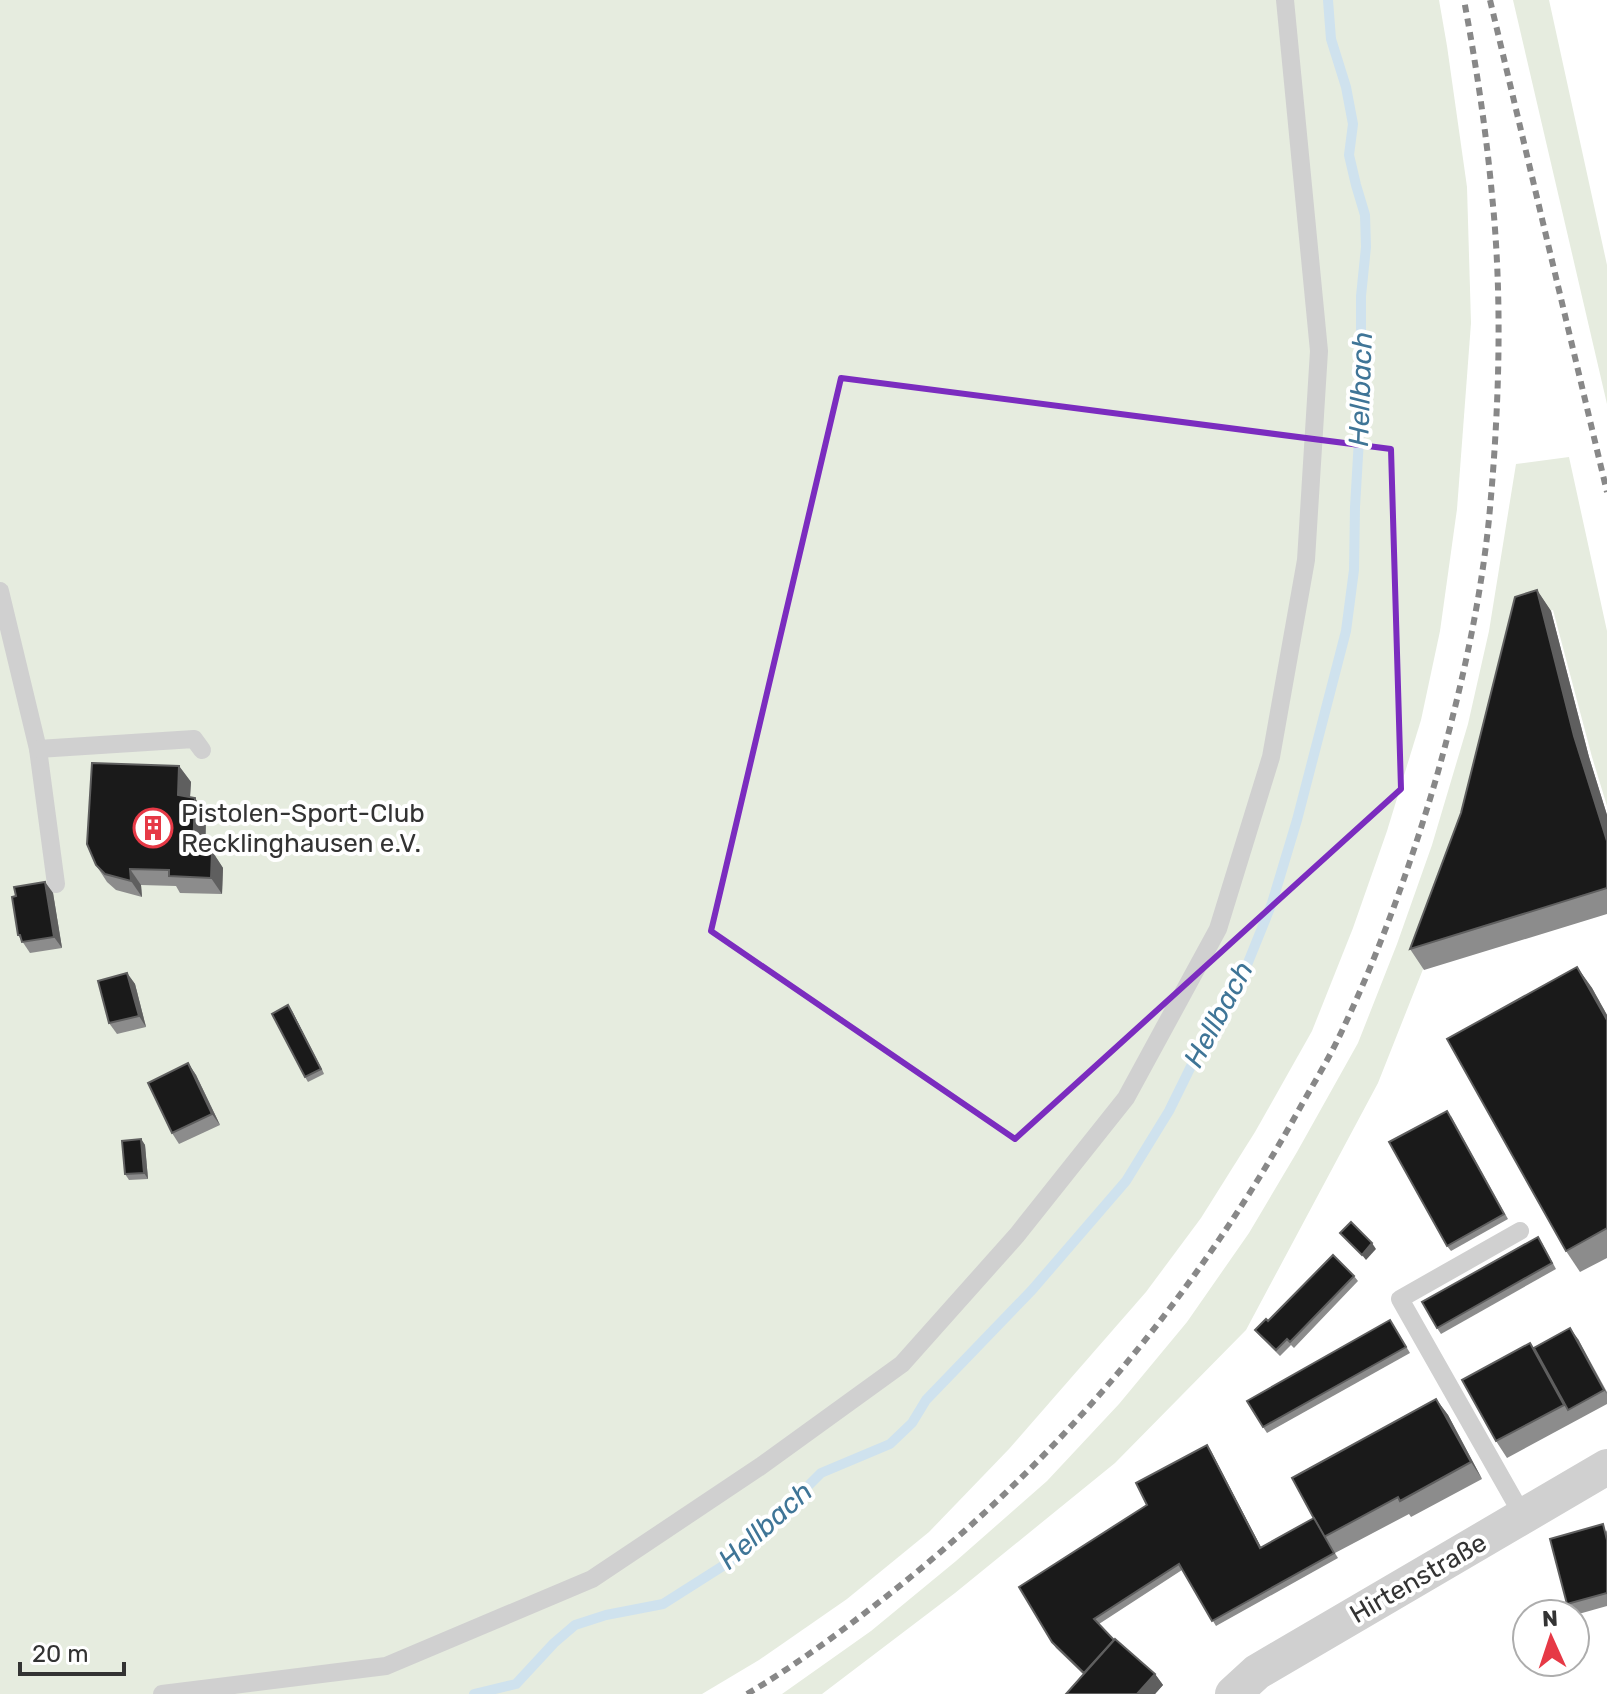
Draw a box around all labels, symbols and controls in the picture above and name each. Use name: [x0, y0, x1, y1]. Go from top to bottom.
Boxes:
water label: Hellbach: [1342, 331, 1379, 447]
place label: Pistolen-Sport-Club Recklinghausen e.V.: [181, 798, 425, 859]
building icon: Pistolen-Sport-Club Recklinghausen e.V.: [132, 807, 174, 849]
water label: Hellbach: [1177, 956, 1260, 1073]
water label: Hellbach: [712, 1475, 819, 1576]
street label: Hirtenstraße: [1344, 1527, 1492, 1630]
north arrow: [1511, 1598, 1591, 1678]
text: N: [1541, 1605, 1559, 1632]
scale bar: [20, 1626, 124, 1676]
text: 20 m: [32, 1640, 89, 1668]

